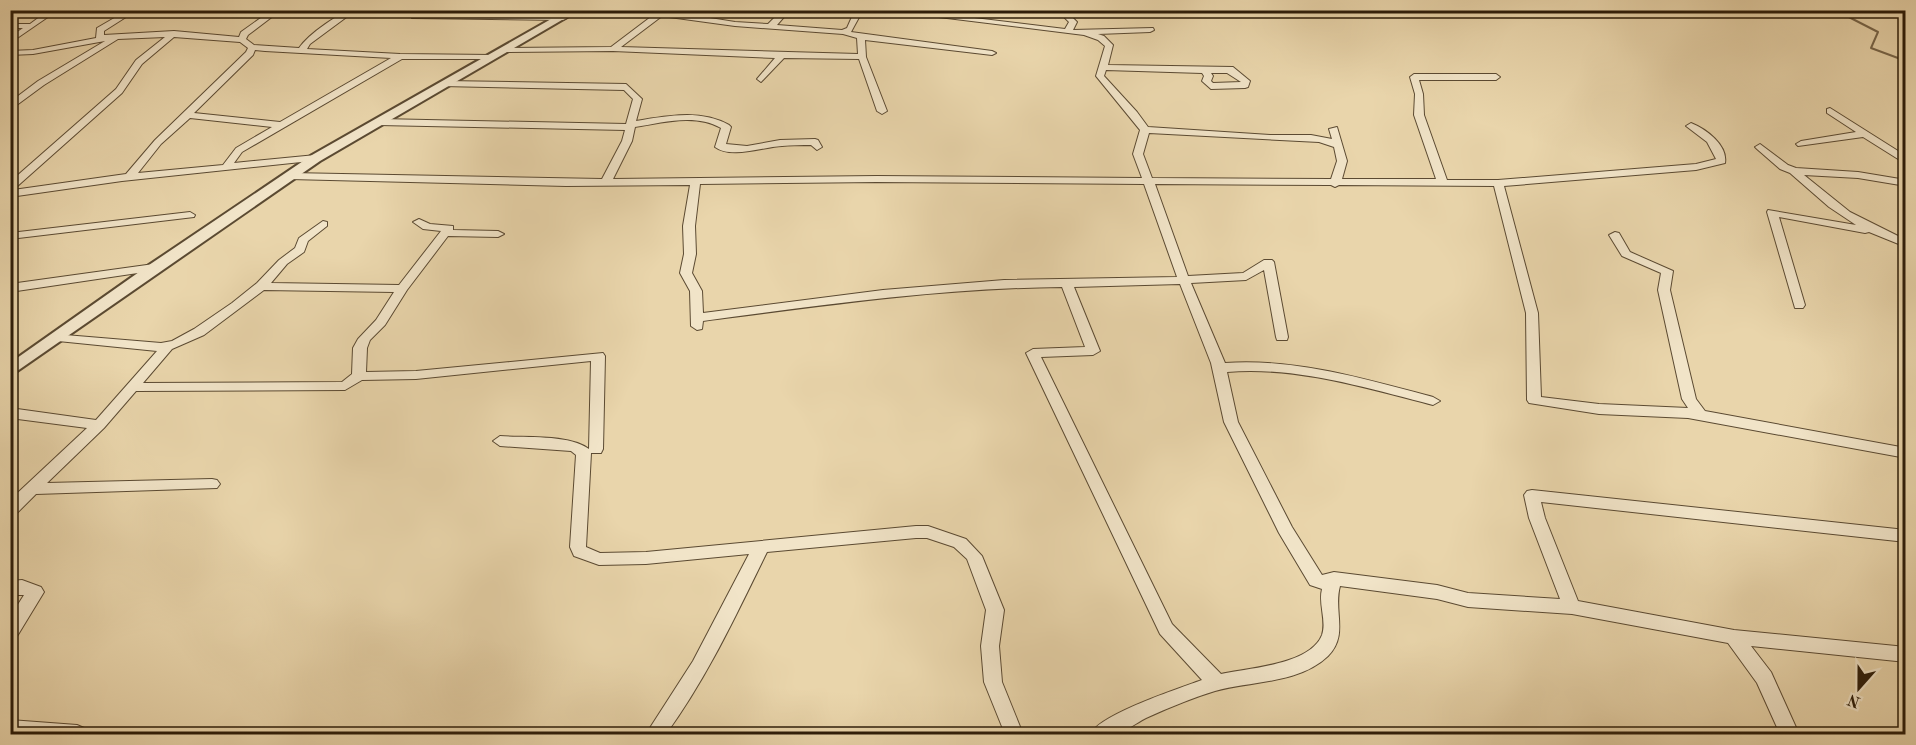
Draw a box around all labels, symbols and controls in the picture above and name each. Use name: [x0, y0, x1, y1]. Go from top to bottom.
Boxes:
north arrow: [1829, 658, 1889, 718]
text: N: [1845, 690, 1863, 710]

